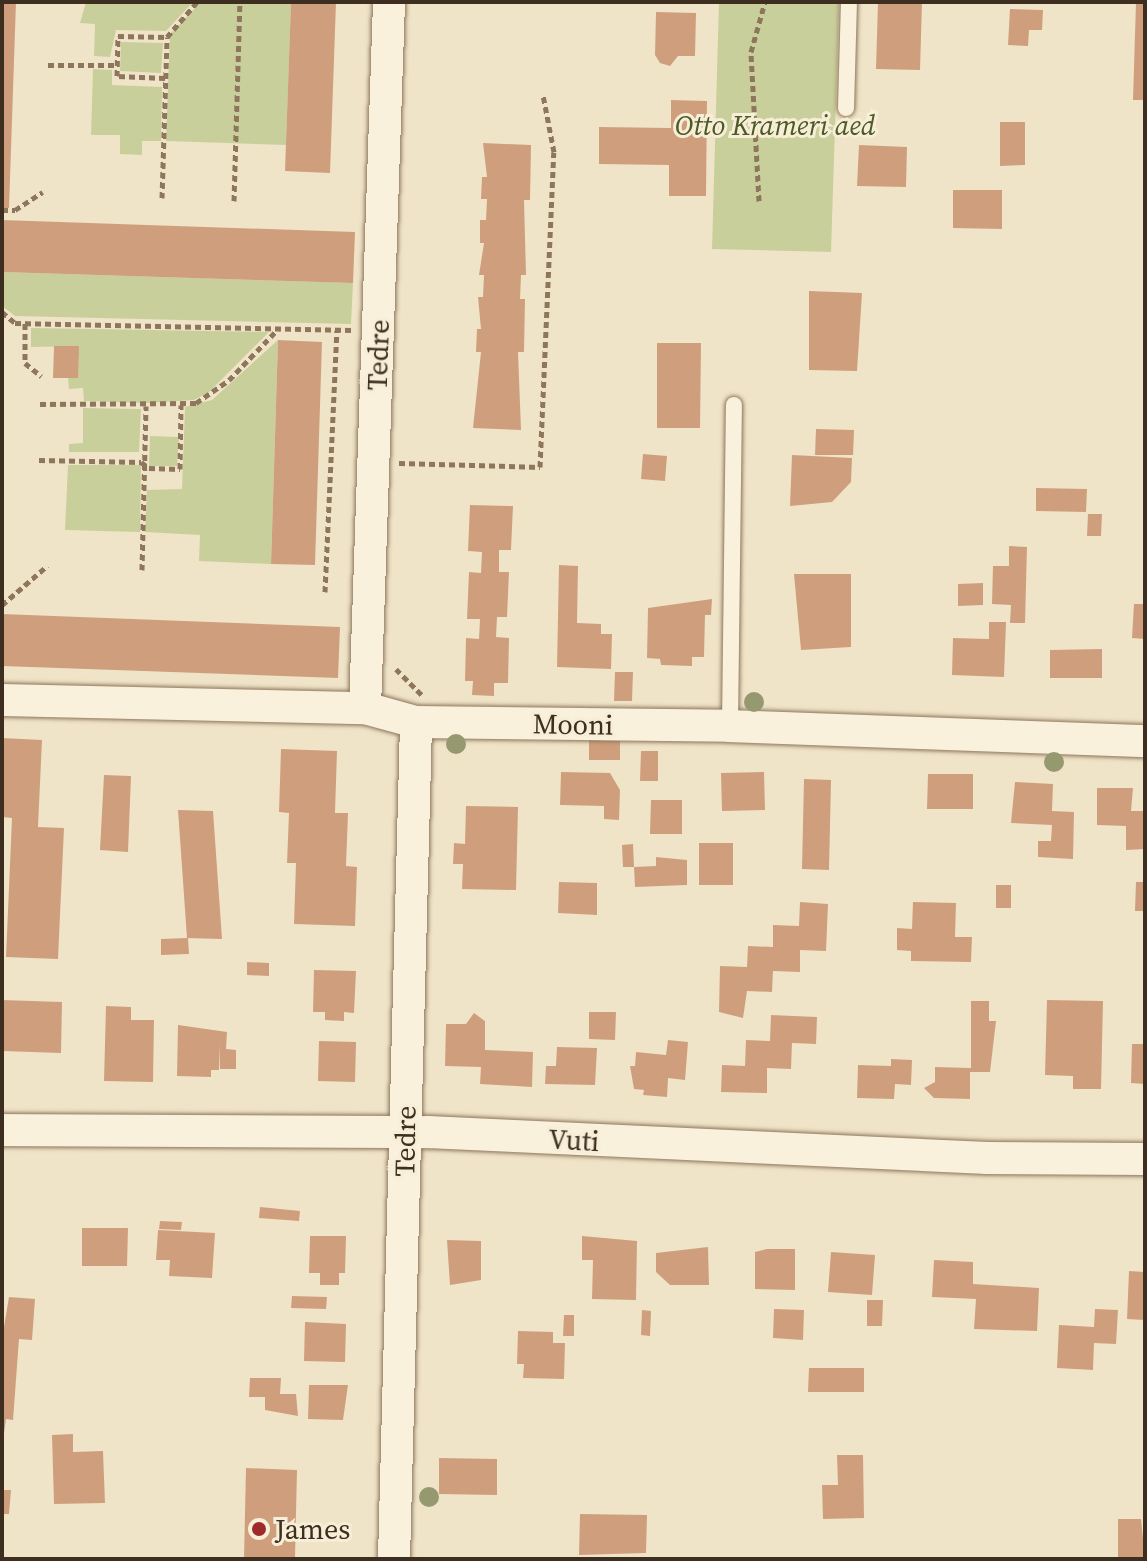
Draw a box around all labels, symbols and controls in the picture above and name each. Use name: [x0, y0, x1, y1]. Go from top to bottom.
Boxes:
park label: Otto Krameri aed: [675, 108, 875, 142]
street label: Tedre: [360, 319, 396, 391]
street label: Mooni: [532, 706, 614, 742]
street label: Tedre: [388, 1105, 422, 1177]
street label: Vuti: [548, 1122, 600, 1158]
place label: James: [275, 1512, 351, 1546]
marker: James: [250, 1520, 268, 1538]

